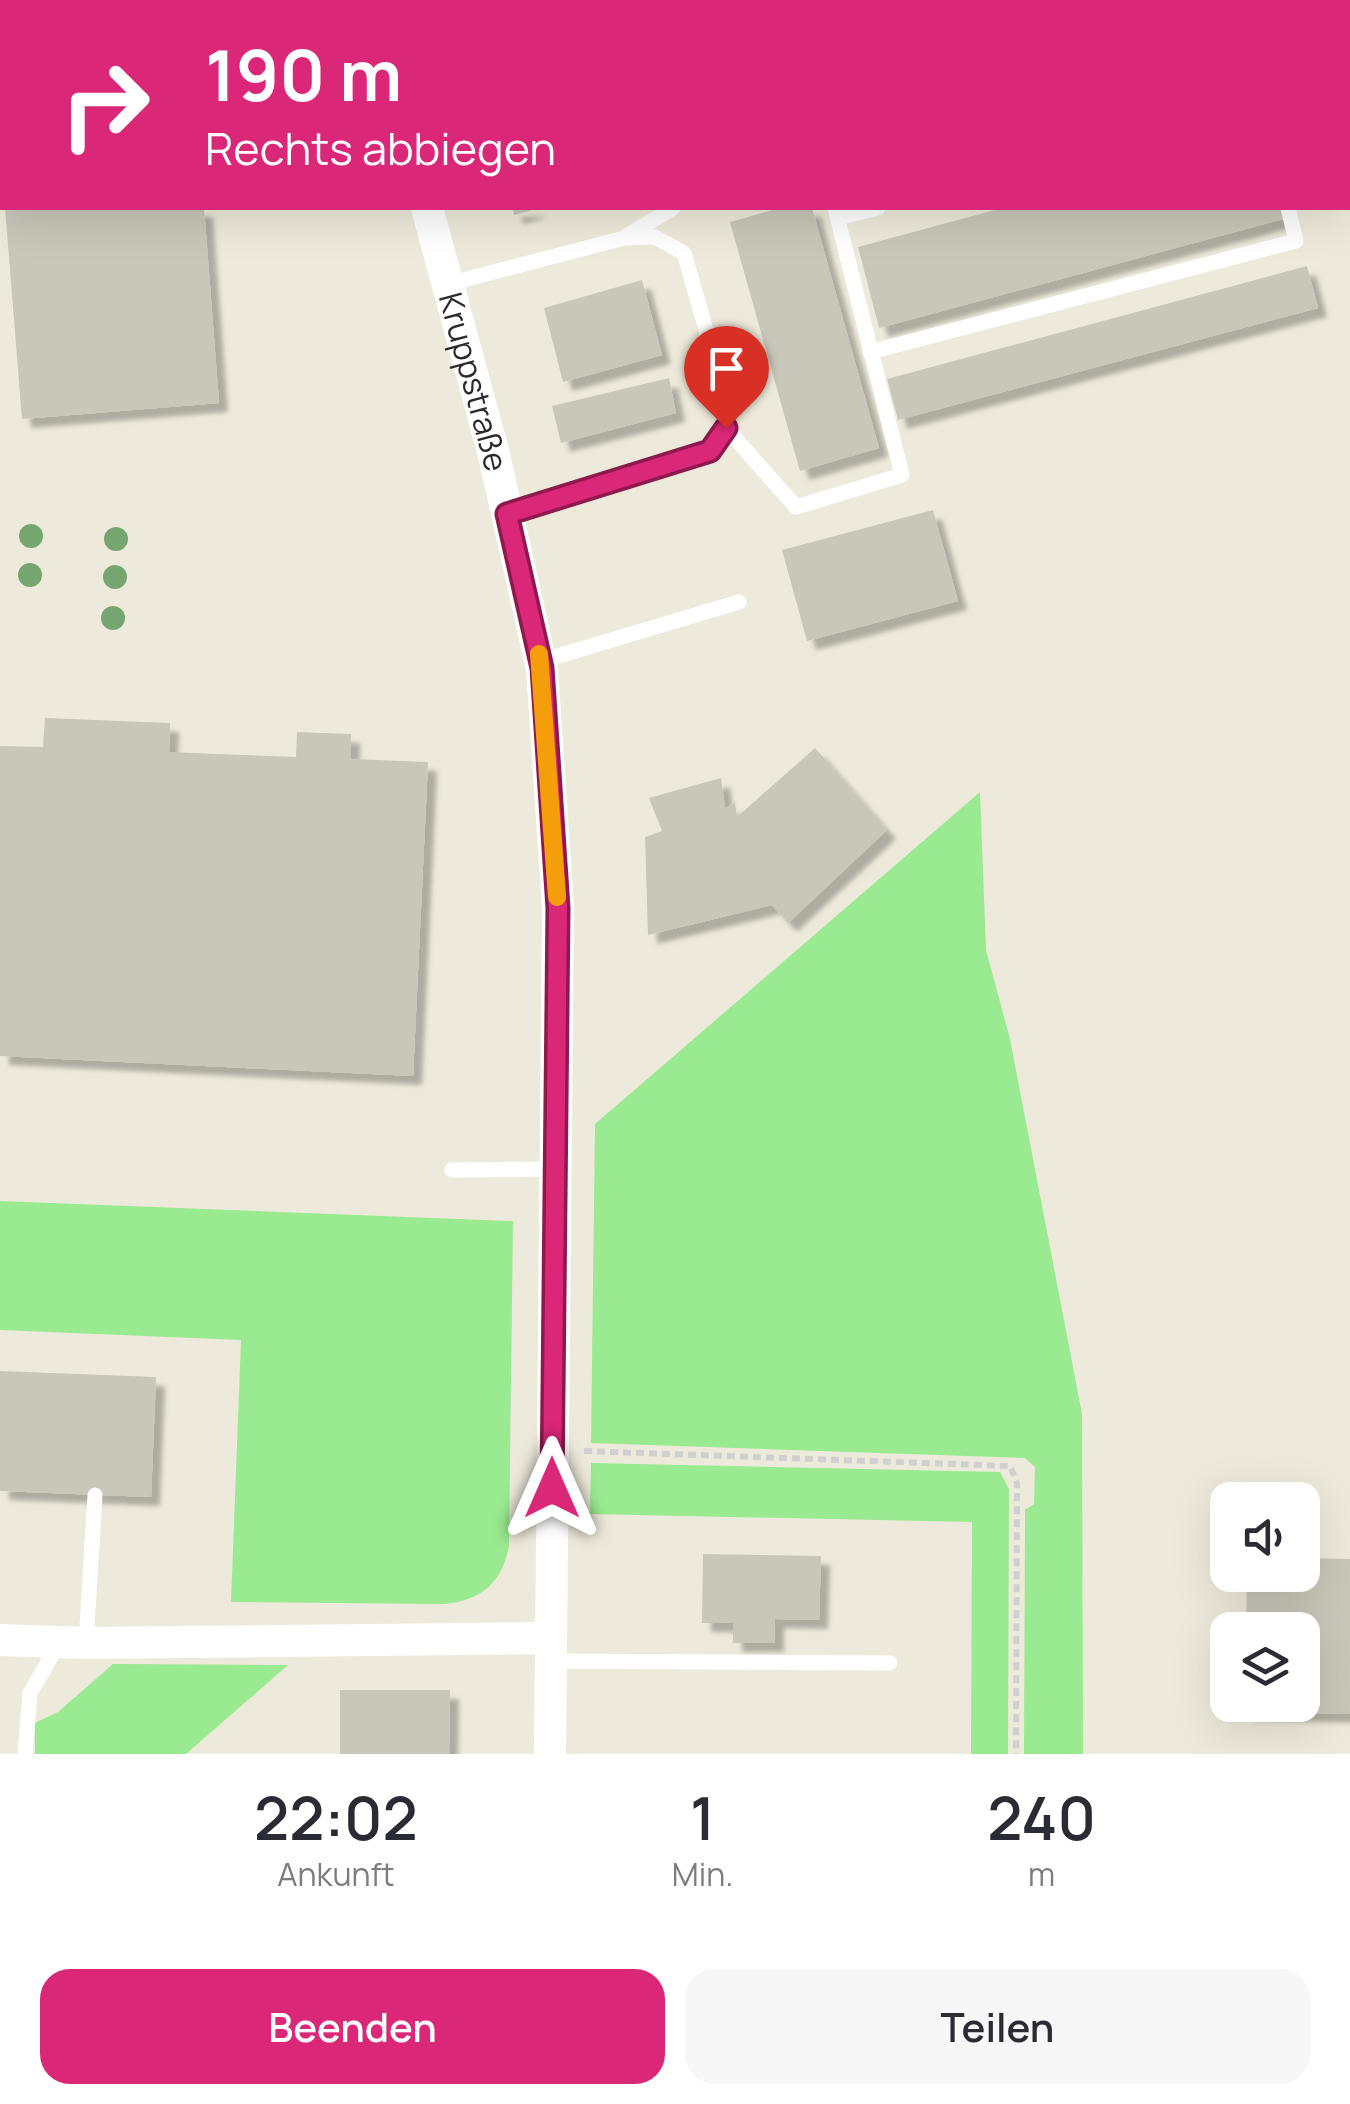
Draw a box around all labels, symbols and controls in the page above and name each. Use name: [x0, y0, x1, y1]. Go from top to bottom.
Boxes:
text: 190 m: [205, 26, 402, 122]
icon: right: [40, 40, 170, 170]
text: Rechts abbiegen: [205, 117, 556, 179]
street label: Kruppstraße: [429, 287, 519, 475]
pin: [684, 326, 769, 429]
icon: arrive: [699, 341, 754, 396]
position arrow: [500, 1436, 604, 1540]
map controls: [1210, 1482, 1320, 1722]
button: sound: [1210, 1482, 1320, 1592]
button: layers: [1210, 1612, 1320, 1722]
text: 22:02: [254, 1776, 418, 1858]
text: 1: [690, 1776, 715, 1858]
text: 240: [987, 1776, 1096, 1858]
text: Ankunft: [277, 1852, 395, 1896]
text: Min.: [672, 1852, 733, 1896]
text: m: [1028, 1852, 1055, 1896]
button: Beenden: [40, 1969, 665, 2084]
button: Teilen: [685, 1969, 1310, 2084]

